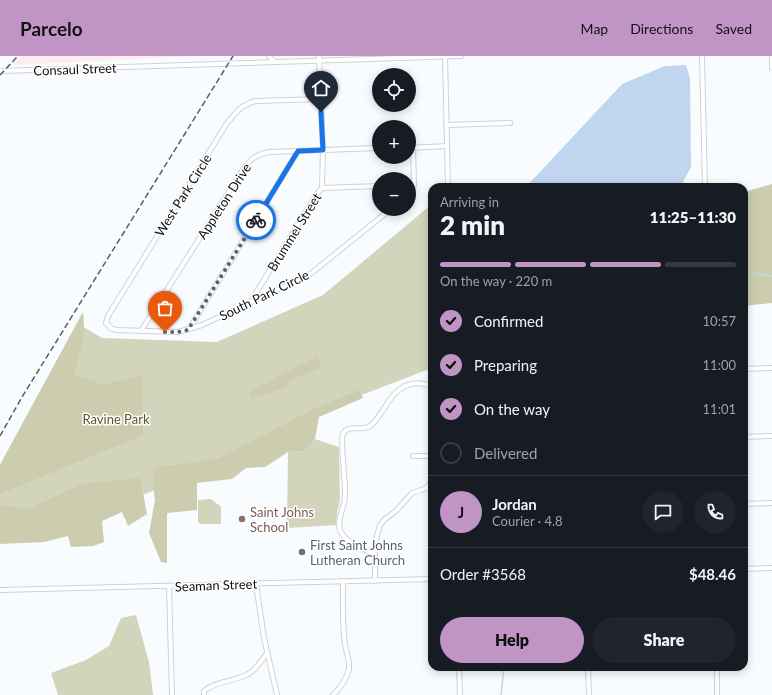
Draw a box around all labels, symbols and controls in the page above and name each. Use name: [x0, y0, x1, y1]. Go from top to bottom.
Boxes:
text: Parcelo: [20, 17, 83, 40]
text: Map: [581, 20, 608, 37]
text: Directions: [630, 20, 693, 37]
text: Saved: [715, 20, 752, 37]
street label: Consaul Street: [33, 60, 117, 78]
map controls: [372, 68, 416, 216]
button: locate: [372, 68, 416, 112]
pin: [304, 71, 338, 112]
icon: home: [310, 77, 332, 99]
button: +: [372, 120, 416, 164]
street label: West Park Circle: [151, 151, 215, 239]
street label: Appleton Drive: [194, 160, 254, 242]
button: −: [372, 172, 416, 216]
street label: Brummel Street: [264, 190, 325, 274]
text: Arriving in: [440, 194, 499, 210]
courier: [236, 200, 276, 240]
text: 11:25–11:30: [650, 208, 736, 226]
icon: bike: [245, 209, 267, 231]
text: 2 min: [440, 209, 505, 241]
street label: South Park Circle: [216, 266, 312, 324]
text: On the way · 220 m: [440, 273, 552, 289]
pin: [148, 291, 182, 332]
icon: bag: [154, 297, 176, 319]
icon: check: [440, 310, 462, 332]
text: Confirmed: [474, 312, 543, 330]
text: 10:57: [703, 313, 736, 329]
icon: check: [440, 354, 462, 376]
text: Preparing: [474, 356, 537, 374]
text: 11:00: [703, 357, 736, 373]
icon: check: [440, 398, 462, 420]
text: On the way: [474, 400, 550, 418]
text: 11:01: [703, 401, 736, 417]
park label: Ravine Park: [82, 411, 150, 427]
text: Delivered: [474, 444, 537, 462]
button: chat: [642, 491, 684, 533]
button: phone: [694, 491, 736, 533]
text: Jordan: [492, 495, 537, 513]
text: J: [458, 503, 464, 521]
place label: Saint Johns School: [250, 504, 314, 535]
text: Courier · 4.8: [492, 513, 563, 529]
marker: Saint Johns School: [237, 514, 247, 524]
place label: First Saint Johns Lutheran Church: [310, 537, 405, 568]
marker: First Saint Johns Lutheran Church: [297, 547, 307, 557]
text: Order #3568: [440, 565, 526, 583]
text: $48.46: [689, 565, 736, 583]
street label: Seaman Street: [175, 576, 258, 594]
button: Help: [440, 617, 584, 663]
button: Share: [592, 617, 736, 663]

